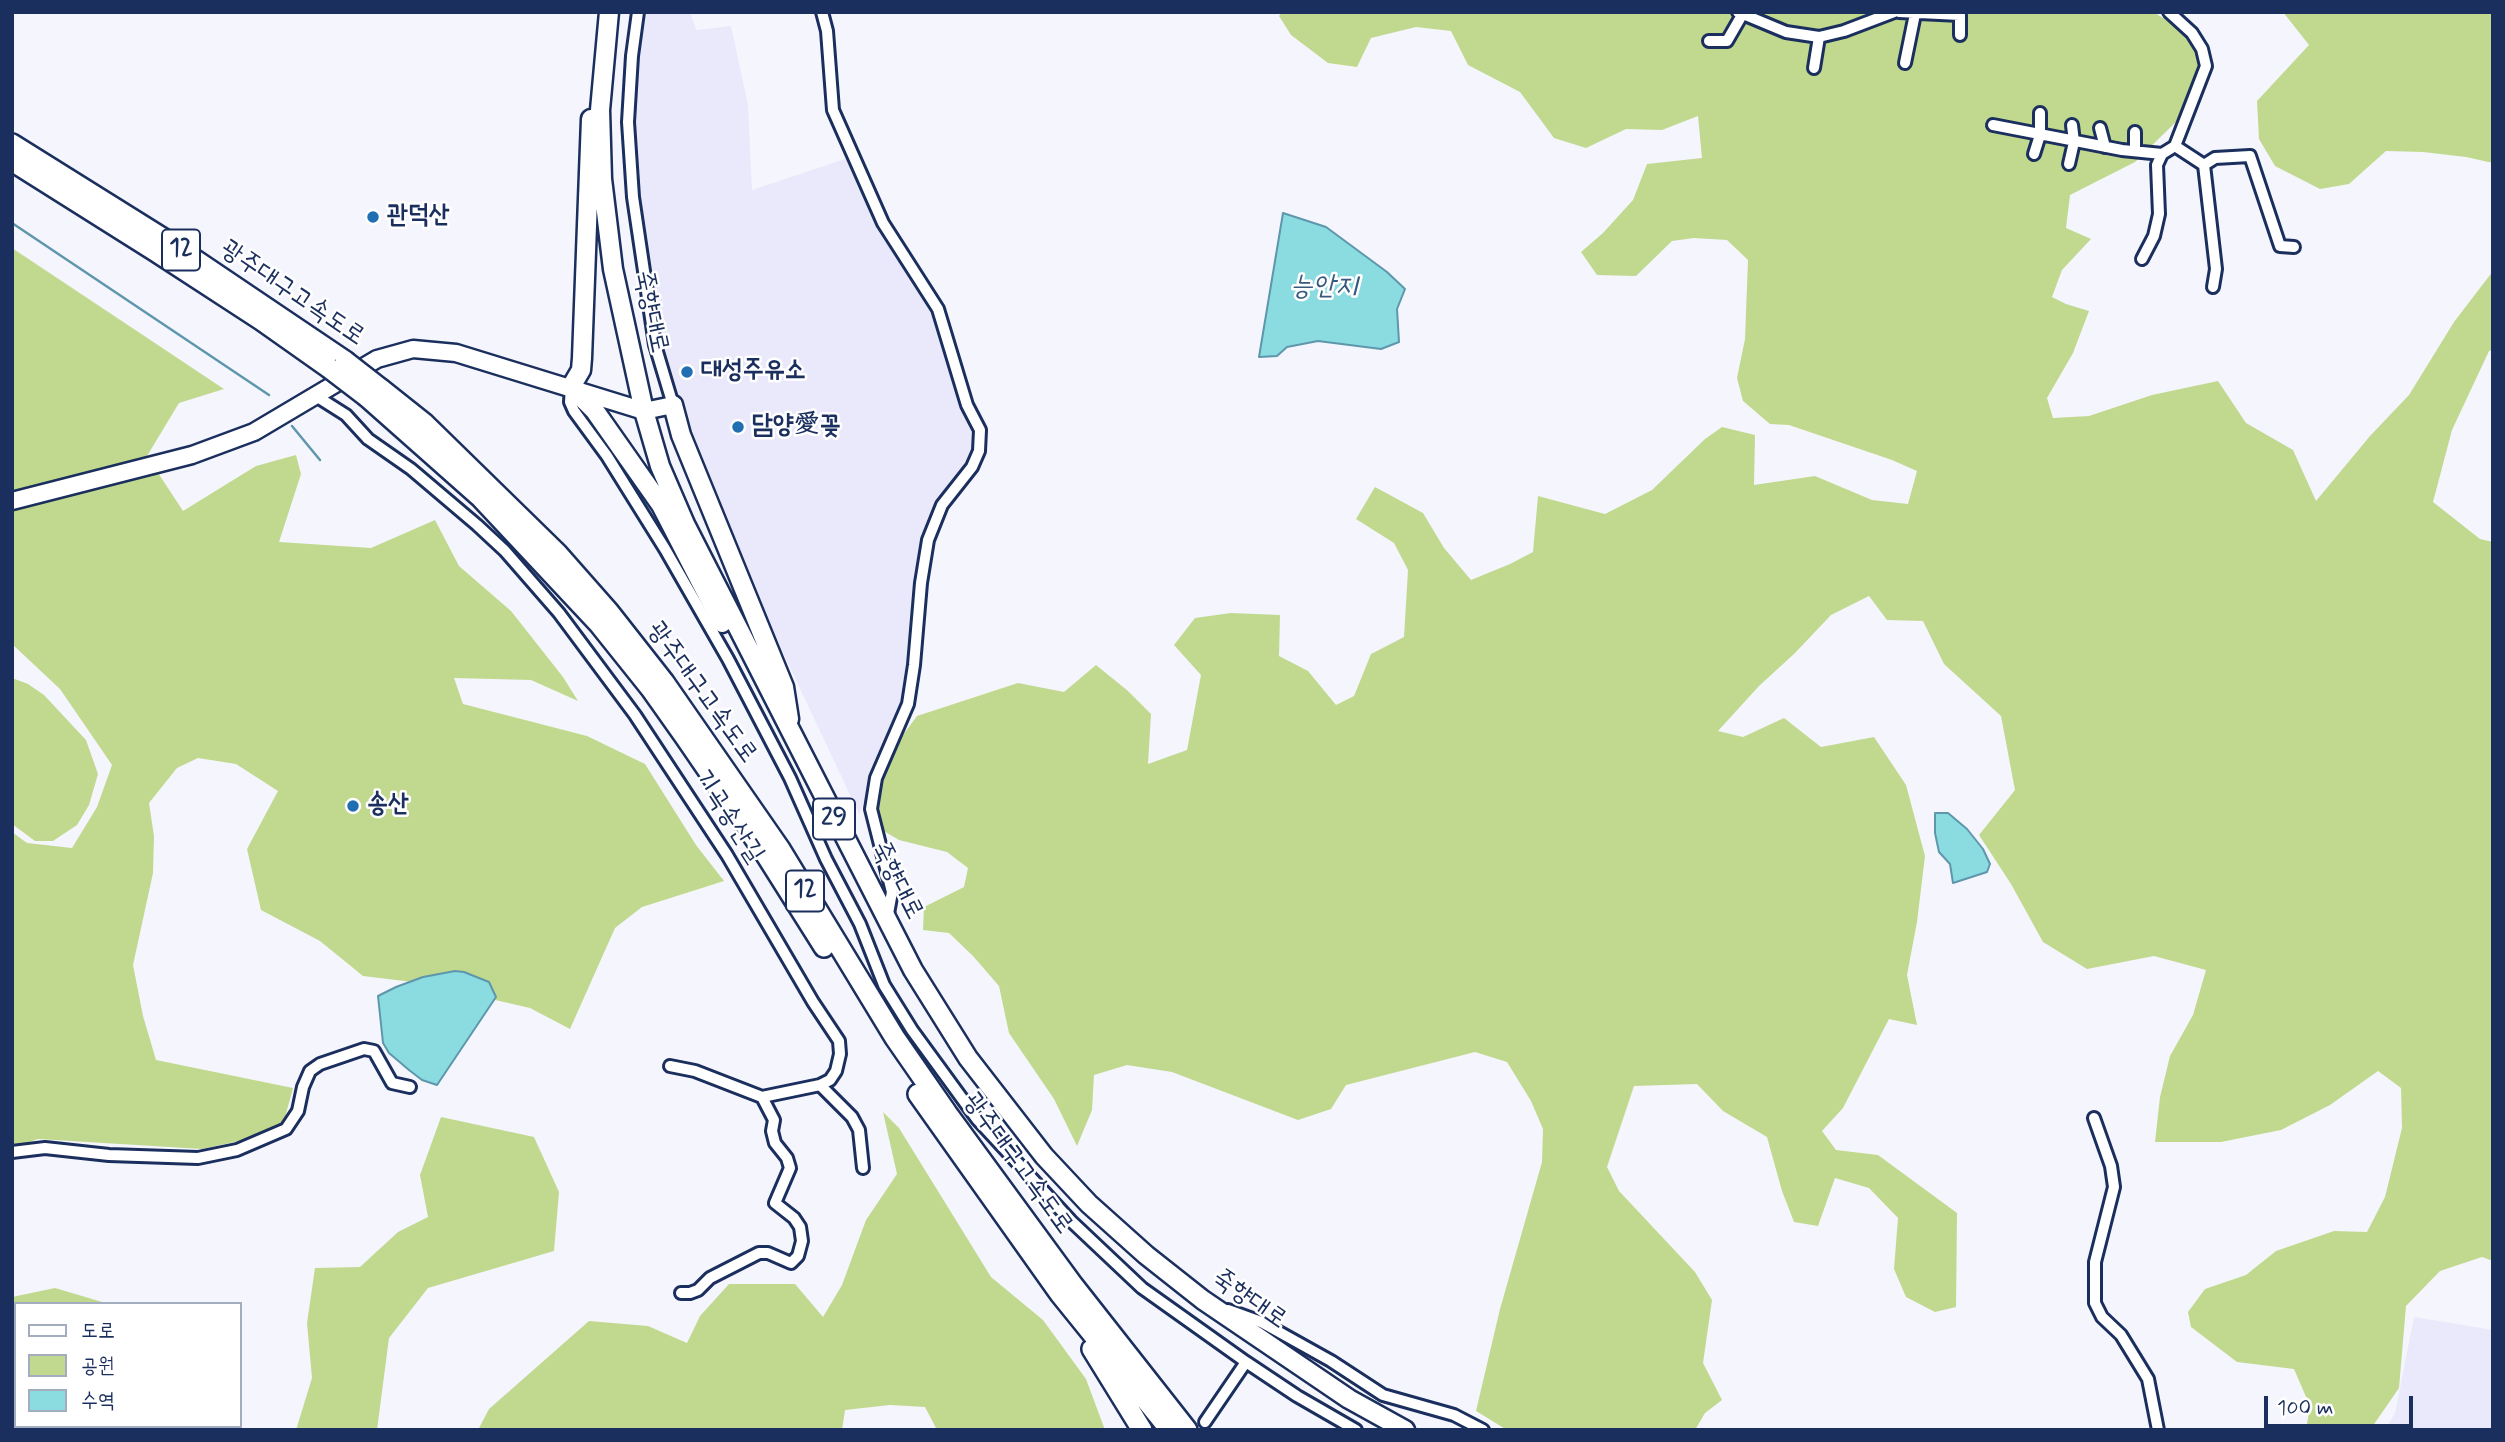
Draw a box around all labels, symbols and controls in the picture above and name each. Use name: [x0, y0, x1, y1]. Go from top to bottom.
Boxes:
place label: 관덕산: [387, 201, 450, 233]
marker: 관덕산: [365, 209, 381, 225]
road number: 12: [162, 230, 200, 270]
street label: 광주대구고속도로: [214, 234, 370, 354]
street label: 죽향대로: [626, 268, 674, 356]
water label: 능안지: [1290, 271, 1358, 305]
place label: 대성주유소: [701, 356, 806, 388]
marker: 대성주유소: [679, 364, 695, 380]
place label: 담양愛꽂: [752, 411, 841, 443]
marker: 담양愛꽂: [730, 419, 746, 435]
street label: 광주대구고속도로: [639, 616, 763, 770]
street label: 기곡송산길: [686, 765, 770, 869]
place label: 송산: [367, 790, 409, 822]
marker: 송산: [345, 798, 361, 814]
road number: 29: [813, 798, 855, 840]
street label: 죽향대로: [863, 837, 929, 925]
road number: 12: [786, 870, 824, 912]
street label: 광주대구고속도로: [955, 1087, 1079, 1241]
street label: 죽향대로: [1206, 1263, 1292, 1337]
legend: [14, 1302, 242, 1428]
text: 도로: [81, 1317, 115, 1345]
text: 공원: [81, 1352, 115, 1380]
scale bar: [2267, 1382, 2416, 1426]
text: 수역: [81, 1387, 115, 1415]
text: 100 m: [2277, 1394, 2333, 1422]

